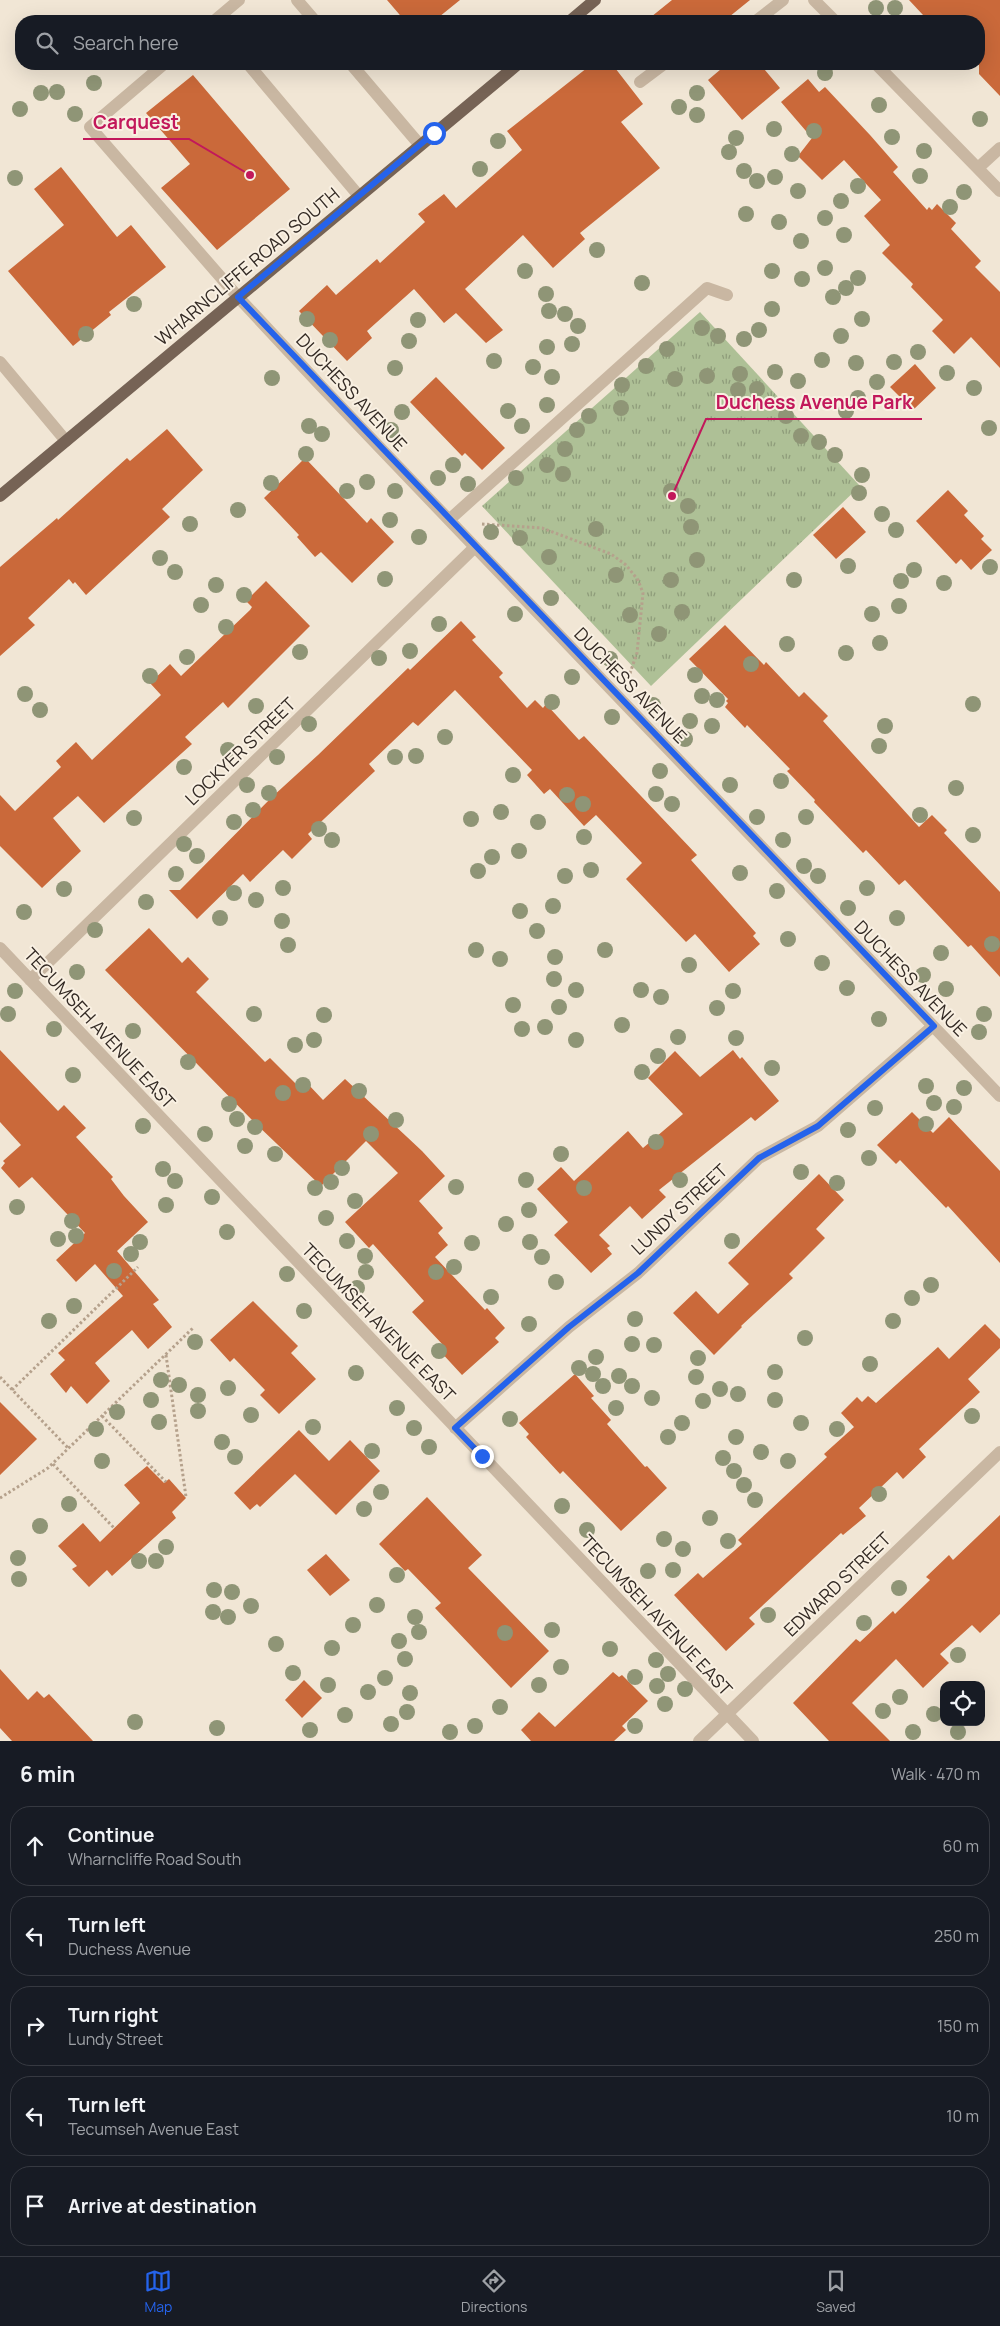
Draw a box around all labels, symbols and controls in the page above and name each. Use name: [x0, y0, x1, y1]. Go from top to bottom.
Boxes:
search box: [15, 15, 985, 70]
icon: search: [33, 29, 61, 57]
text: Search here: [73, 30, 179, 56]
callout: Carquest: [83, 105, 189, 139]
text: Carquest: [93, 109, 179, 135]
route start: [423, 122, 446, 145]
street label: WHARNCLIFFE ROAD SOUTH: [150, 182, 344, 350]
street label: DUCHESS AVENUE: [291, 328, 413, 456]
callout: Duchess Avenue Park: [706, 385, 922, 419]
text: Duchess Avenue Park: [716, 389, 913, 415]
street label: DUCHESS AVENUE: [569, 622, 693, 748]
street label: LOCKYER STREET: [179, 692, 301, 810]
street label: DUCHESS AVENUE: [849, 915, 973, 1041]
street label: TECUMSEH AVENUE EAST: [19, 942, 181, 1114]
street label: LUNDY STREET: [626, 1158, 732, 1260]
street label: TECUMSEH AVENUE EAST: [297, 1238, 461, 1407]
route end: [471, 1445, 494, 1468]
street label: EDWARD STREET: [778, 1526, 896, 1641]
street label: TECUMSEH AVENUE EAST: [576, 1529, 738, 1701]
map controls: [940, 1681, 985, 1726]
button: locate: [940, 1681, 985, 1726]
text: 6 min: [20, 1760, 75, 1788]
text: Walk · 470 m: [891, 1763, 980, 1785]
text: Continue: [68, 1822, 154, 1848]
icon: ahead: [21, 1832, 49, 1860]
text: 60 m: [943, 1835, 979, 1857]
text: Wharncliffe Road South: [68, 1848, 241, 1870]
text: Turn left: [68, 1912, 146, 1938]
icon: left: [21, 1922, 49, 1950]
text: 250 m: [934, 1925, 979, 1947]
text: Duchess Avenue: [68, 1938, 191, 1960]
text: Turn right: [68, 2002, 158, 2028]
icon: right: [21, 2012, 49, 2040]
text: 150 m: [937, 2015, 979, 2037]
text: Lundy Street: [68, 2028, 163, 2050]
text: Turn left: [68, 2092, 146, 2118]
icon: left: [21, 2102, 49, 2130]
text: 10 m: [946, 2105, 979, 2127]
text: Tecumseh Avenue East: [68, 2118, 239, 2140]
icon: arrive: [21, 2192, 49, 2220]
text: Arrive at destination: [68, 2193, 257, 2219]
tab: Map: [144, 2267, 172, 2316]
tab: Directions: [461, 2267, 527, 2316]
tab: Saved: [816, 2267, 856, 2316]

